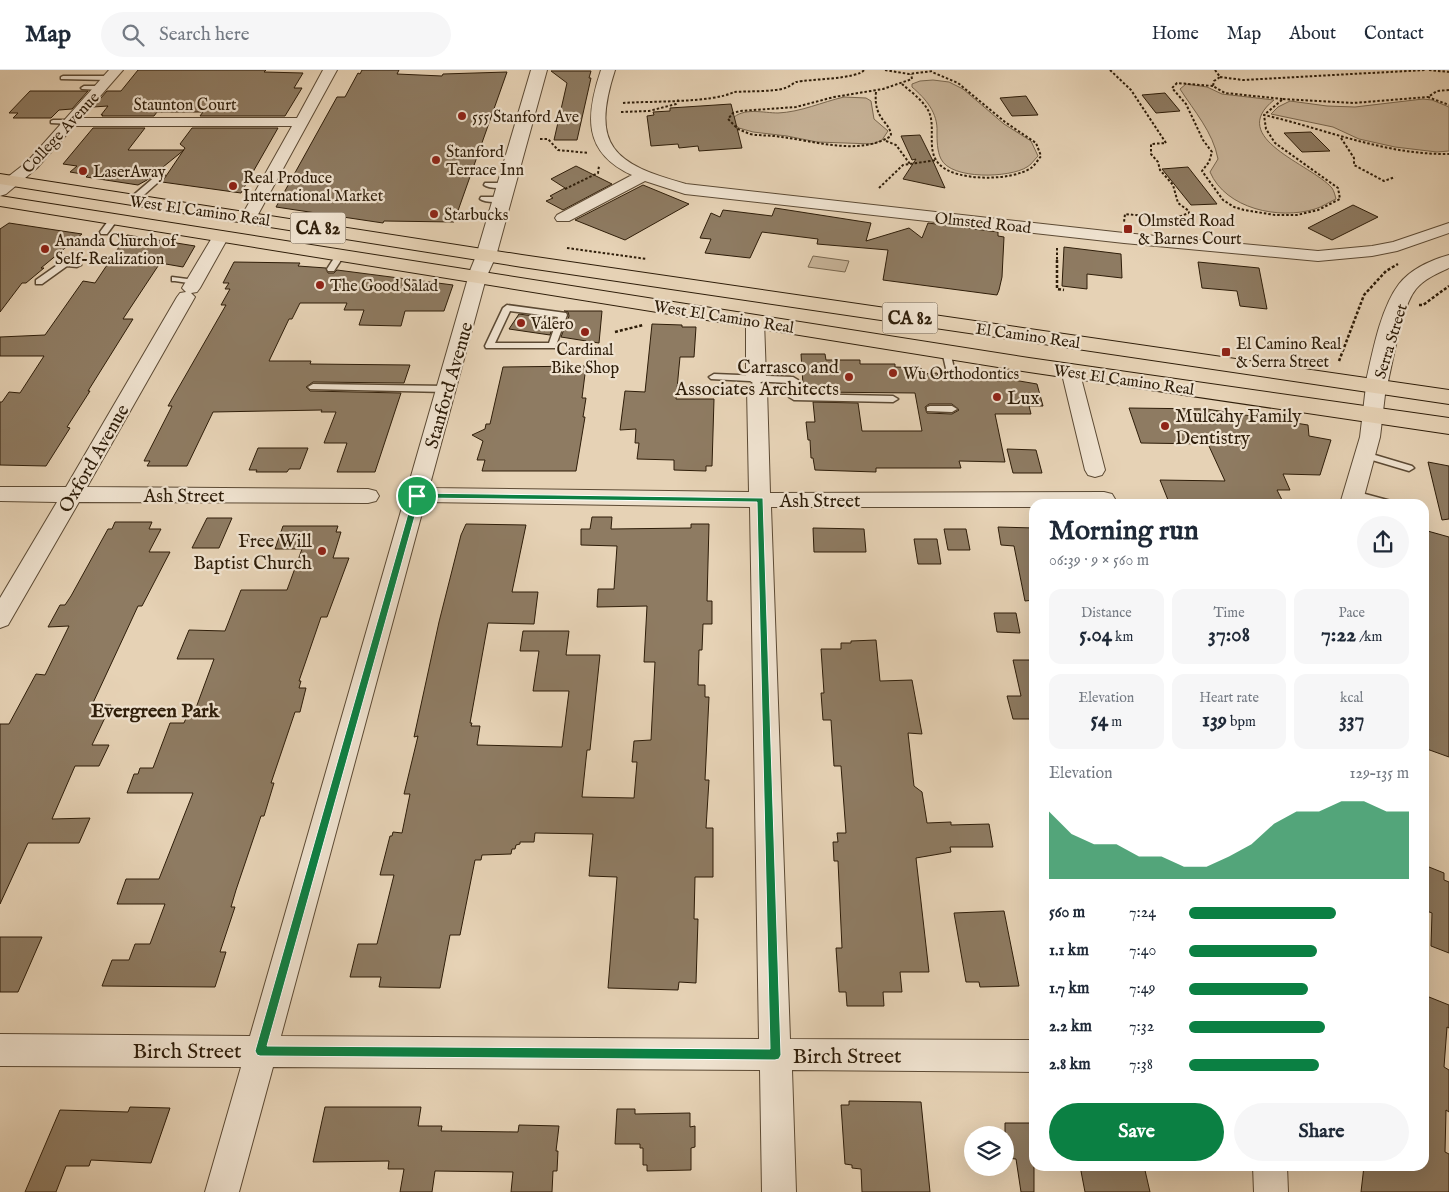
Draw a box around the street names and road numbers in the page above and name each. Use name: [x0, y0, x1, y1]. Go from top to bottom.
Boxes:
street label: College Avenue: [19, 88, 104, 178]
street label: Staunton Court: [133, 96, 237, 116]
street label: West El Camino Real: [128, 192, 272, 232]
street label: Olmsted Road: [934, 209, 1032, 239]
road number: CA 82: [290, 212, 346, 244]
street label: West El Camino Real: [652, 297, 796, 339]
street label: Serra Street: [1371, 301, 1413, 382]
road number: CA 82: [882, 302, 938, 334]
street label: Stanford Avenue: [420, 319, 480, 452]
street label: El Camino Real: [974, 320, 1082, 354]
street label: West El Camino Real: [1052, 361, 1196, 401]
street label: Oxford Avenue: [54, 400, 136, 518]
street label: Ash Street: [143, 485, 225, 509]
street label: Ash Street: [779, 490, 861, 514]
street label: Birch Street: [132, 1038, 242, 1066]
street label: Birch Street: [792, 1043, 902, 1071]

